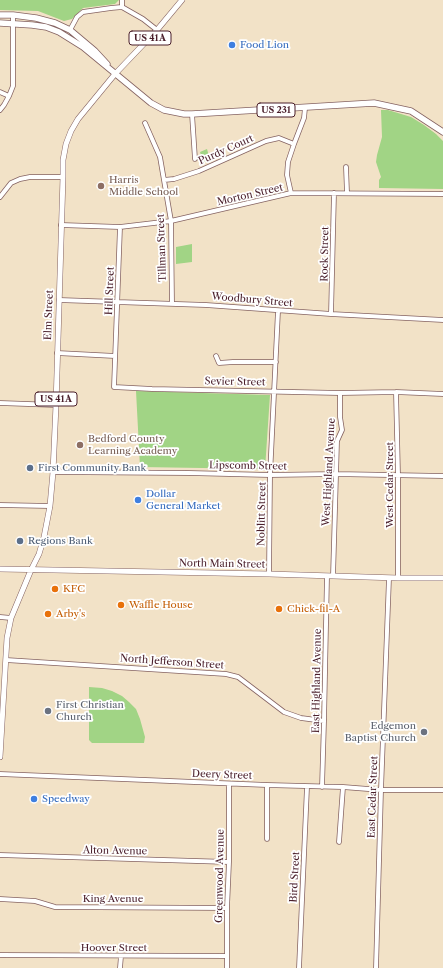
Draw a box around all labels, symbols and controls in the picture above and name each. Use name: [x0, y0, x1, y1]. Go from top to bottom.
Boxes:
road number: US 41A: [129, 31, 171, 45]
place label: Food Lion: [240, 39, 289, 51]
marker: Food Lion: [227, 40, 237, 50]
road number: US 231: [257, 103, 295, 117]
street label: Purdy Court: [197, 133, 255, 167]
place label: Harris Middle School: [109, 174, 178, 198]
marker: Harris Middle School: [96, 181, 106, 191]
street label: Morton Street: [216, 182, 284, 208]
street label: Tillman Street: [155, 214, 169, 282]
street label: Rock Street: [319, 226, 331, 282]
street label: Hill Street: [103, 267, 117, 315]
street label: Elm Street: [42, 290, 56, 340]
street label: Woodbury Street: [211, 290, 293, 310]
street label: Sevier Street: [205, 375, 265, 389]
road number: US 41A: [35, 392, 77, 406]
street label: West Highland Avenue: [320, 418, 338, 526]
place label: Bedford County Learning Academy: [88, 433, 177, 456]
marker: Bedford County Learning Academy: [75, 440, 85, 450]
street label: West Cedar Street: [384, 442, 396, 528]
street label: Lipscomb Street: [209, 459, 287, 473]
place label: First Community Bank: [38, 462, 146, 474]
marker: First Community Bank: [25, 463, 35, 473]
street label: Noblitt Street: [255, 482, 269, 546]
place label: Dollar General Market: [146, 488, 221, 512]
marker: Dollar General Market: [133, 495, 143, 505]
place label: Regions Bank: [28, 535, 93, 547]
marker: Regions Bank: [15, 536, 25, 546]
street label: North Main Street: [179, 557, 265, 571]
place label: KFC: [63, 583, 85, 595]
marker: KFC: [50, 584, 60, 594]
place label: Waffle House: [129, 599, 193, 611]
marker: Waffle House: [116, 600, 126, 610]
place label: Chick-fil-A: [287, 603, 340, 615]
marker: Chick-fil-A: [274, 604, 284, 614]
place label: Arby's: [56, 608, 85, 620]
marker: Arby's: [43, 609, 53, 619]
street label: East Highland Avenue: [310, 629, 324, 733]
street label: North Jefferson Street: [120, 652, 224, 672]
place label: First Christian Church: [56, 699, 124, 722]
marker: First Christian Church: [43, 706, 53, 716]
place label: Edgemon Baptist Church: [345, 720, 416, 744]
marker: Edgemon Baptist Church: [419, 727, 429, 737]
street label: East Cedar Street: [366, 756, 380, 838]
street label: Deery Street: [192, 768, 252, 782]
place label: Speedway: [42, 793, 90, 805]
marker: Speedway: [29, 794, 39, 804]
street label: Greenwood Avenue: [213, 829, 227, 923]
street label: Alton Avenue: [83, 844, 147, 858]
street label: Bird Street: [288, 851, 302, 903]
street label: King Avenue: [83, 893, 143, 905]
street label: Hoover Street: [81, 942, 147, 954]

